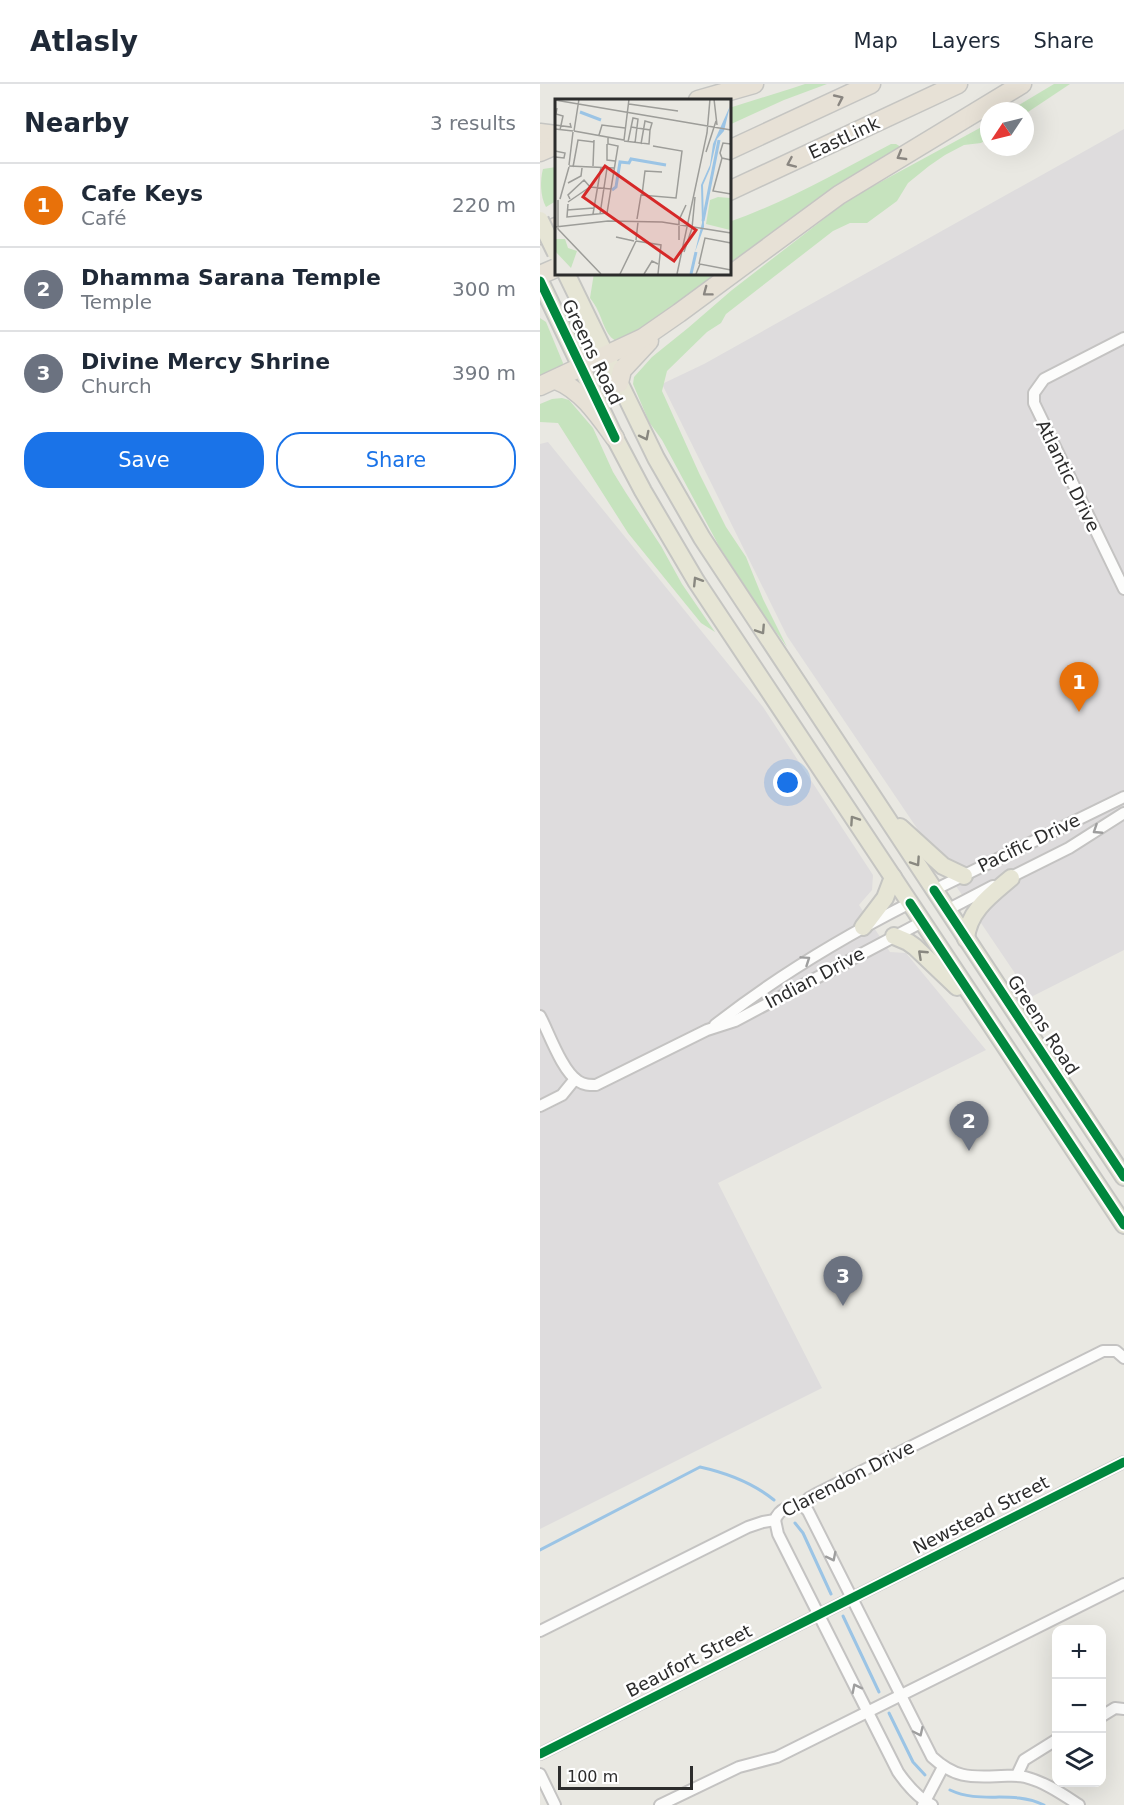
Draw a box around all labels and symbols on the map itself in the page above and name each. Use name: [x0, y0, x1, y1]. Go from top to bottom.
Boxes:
one-way arrow: [833, 95, 844, 107]
inset map: [555, 99, 730, 274]
north arrow: [980, 102, 1034, 156]
street label: EastLink: [805, 112, 883, 163]
one-way arrow: [897, 149, 907, 160]
one-way arrow: [786, 156, 797, 168]
one-way arrow: [703, 285, 714, 296]
street label: Greens Road: [558, 296, 627, 408]
street label: Atlantic Drive: [1032, 416, 1105, 535]
one-way arrow: [637, 430, 649, 441]
one-way arrow: [692, 577, 704, 587]
one-way arrow: [754, 623, 765, 634]
pin: 1: [1060, 662, 1098, 712]
your location: [773, 768, 802, 797]
street label: Pacific Drive: [974, 809, 1083, 876]
one-way arrow: [851, 815, 862, 826]
one-way arrow: [1092, 823, 1103, 834]
one-way arrow: [908, 856, 919, 867]
street label: Indian Drive: [762, 943, 868, 1012]
one-way arrow: [919, 950, 929, 961]
one-way arrow: [799, 956, 810, 967]
street label: Greens Road: [1003, 971, 1083, 1079]
pin: 2: [950, 1102, 988, 1151]
pin: 3: [824, 1256, 862, 1306]
street label: Clarendon Drive: [778, 1436, 917, 1521]
street label: Newstead Street: [909, 1471, 1052, 1558]
one-way arrow: [824, 1551, 836, 1562]
street label: Beaufort Street: [622, 1620, 755, 1701]
one-way arrow: [851, 1683, 863, 1694]
one-way arrow: [911, 1725, 923, 1736]
scale bar: [558, 1763, 693, 1790]

